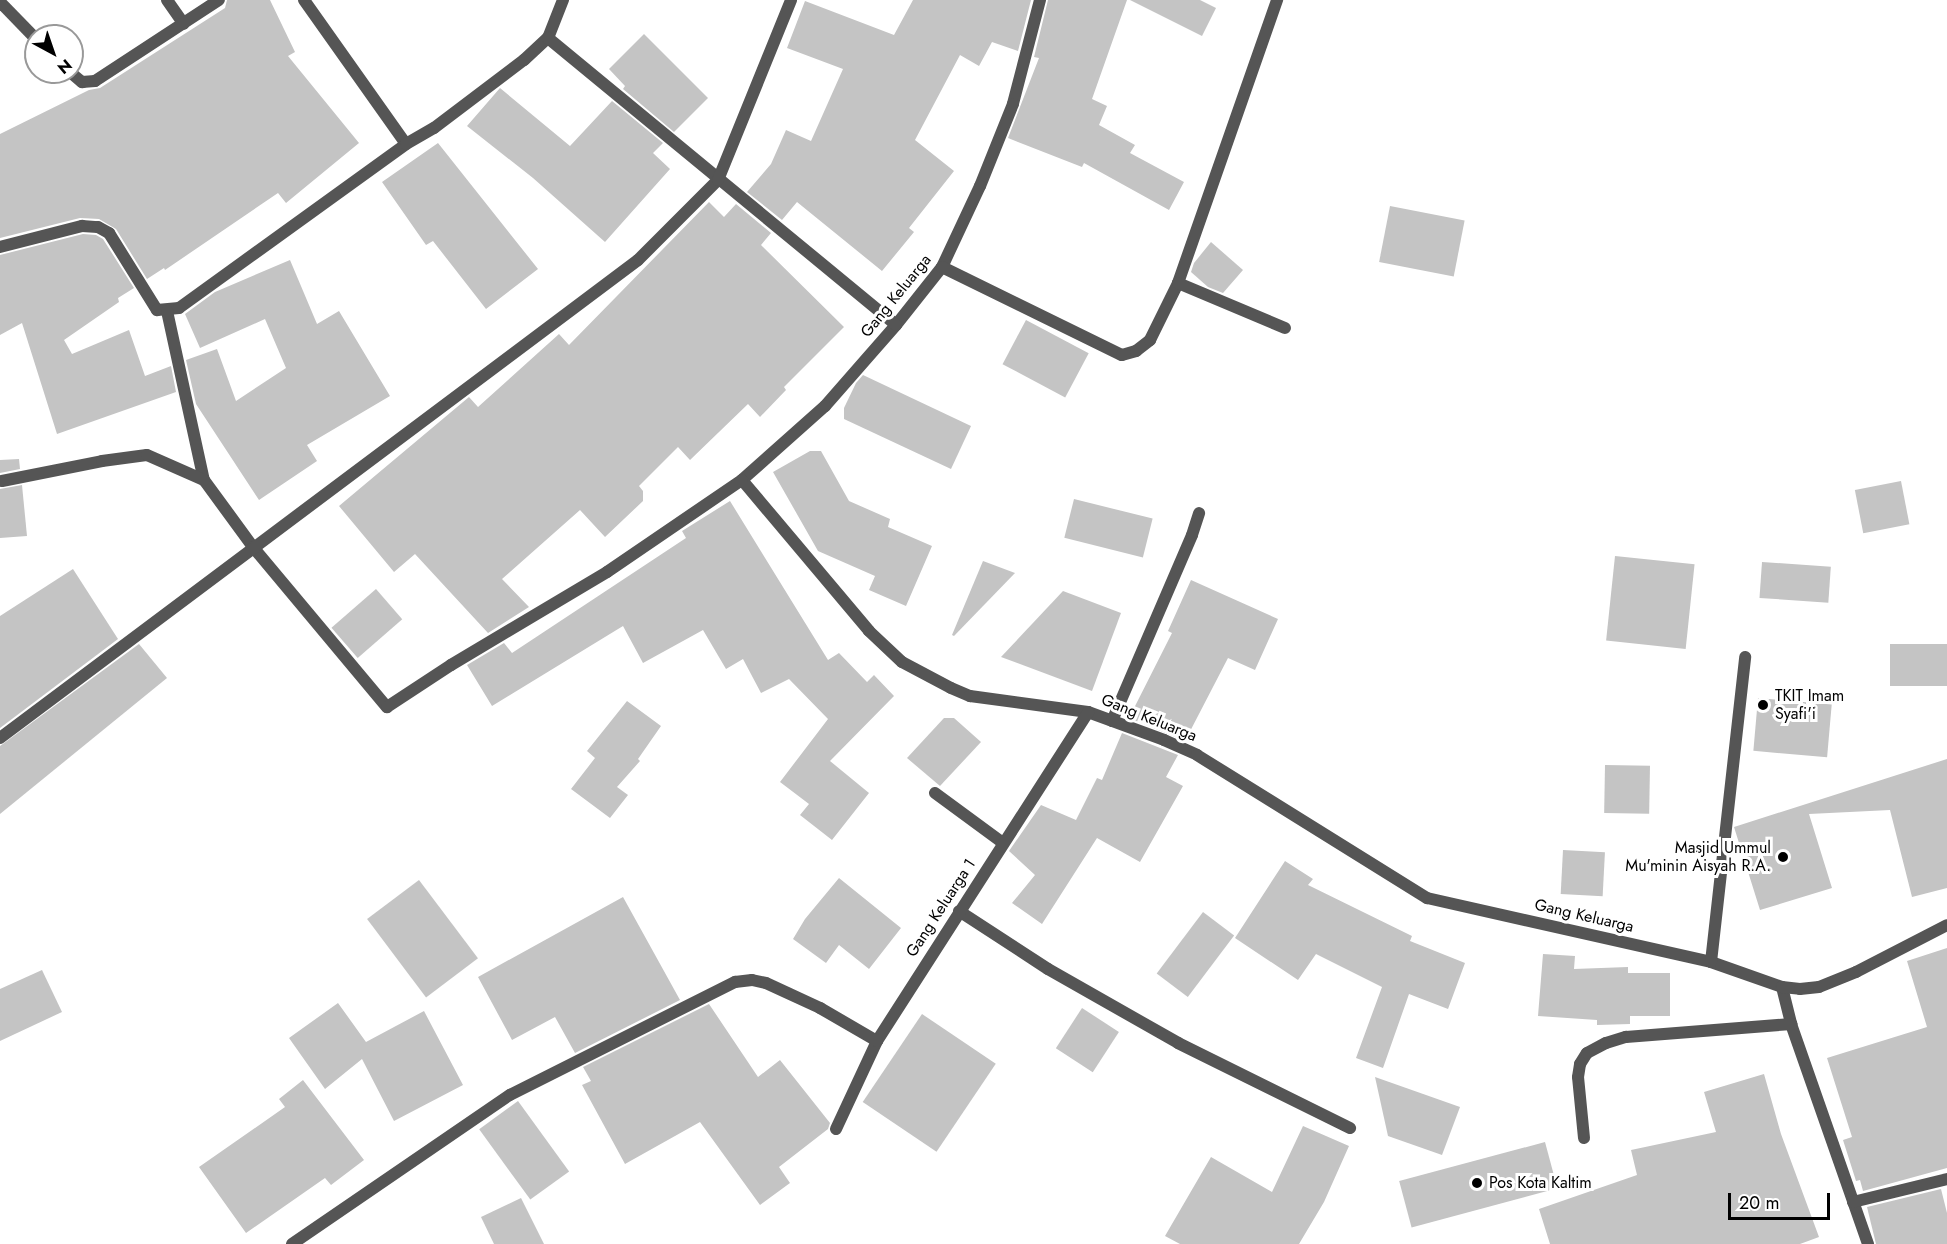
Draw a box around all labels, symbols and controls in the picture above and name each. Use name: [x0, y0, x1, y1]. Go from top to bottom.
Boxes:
north arrow: [24, 24, 84, 84]
text: N: [52, 54, 77, 80]
street label: Gang Keluarga: [857, 251, 935, 341]
place label: TKIT Imam Syafi'i: [1775, 686, 1844, 724]
street label: Gang Keluarga: [1099, 690, 1199, 746]
marker: TKIT Imam Syafi'i: [1756, 698, 1770, 712]
place label: Masjid Ummul Mu'minin Aisyah R.A.: [1625, 838, 1771, 876]
marker: Masjid Ummul Mu'minin Aisyah R.A.: [1776, 850, 1790, 864]
street label: Gang Keluarga 1: [902, 855, 980, 961]
street label: Gang Keluarga: [1533, 895, 1635, 937]
place label: Pos Kota Kaltim: [1489, 1173, 1592, 1193]
marker: Pos Kota Kaltim: [1470, 1176, 1484, 1190]
scale bar: [1731, 1181, 1833, 1219]
text: 20 m: [1739, 1190, 1779, 1216]

